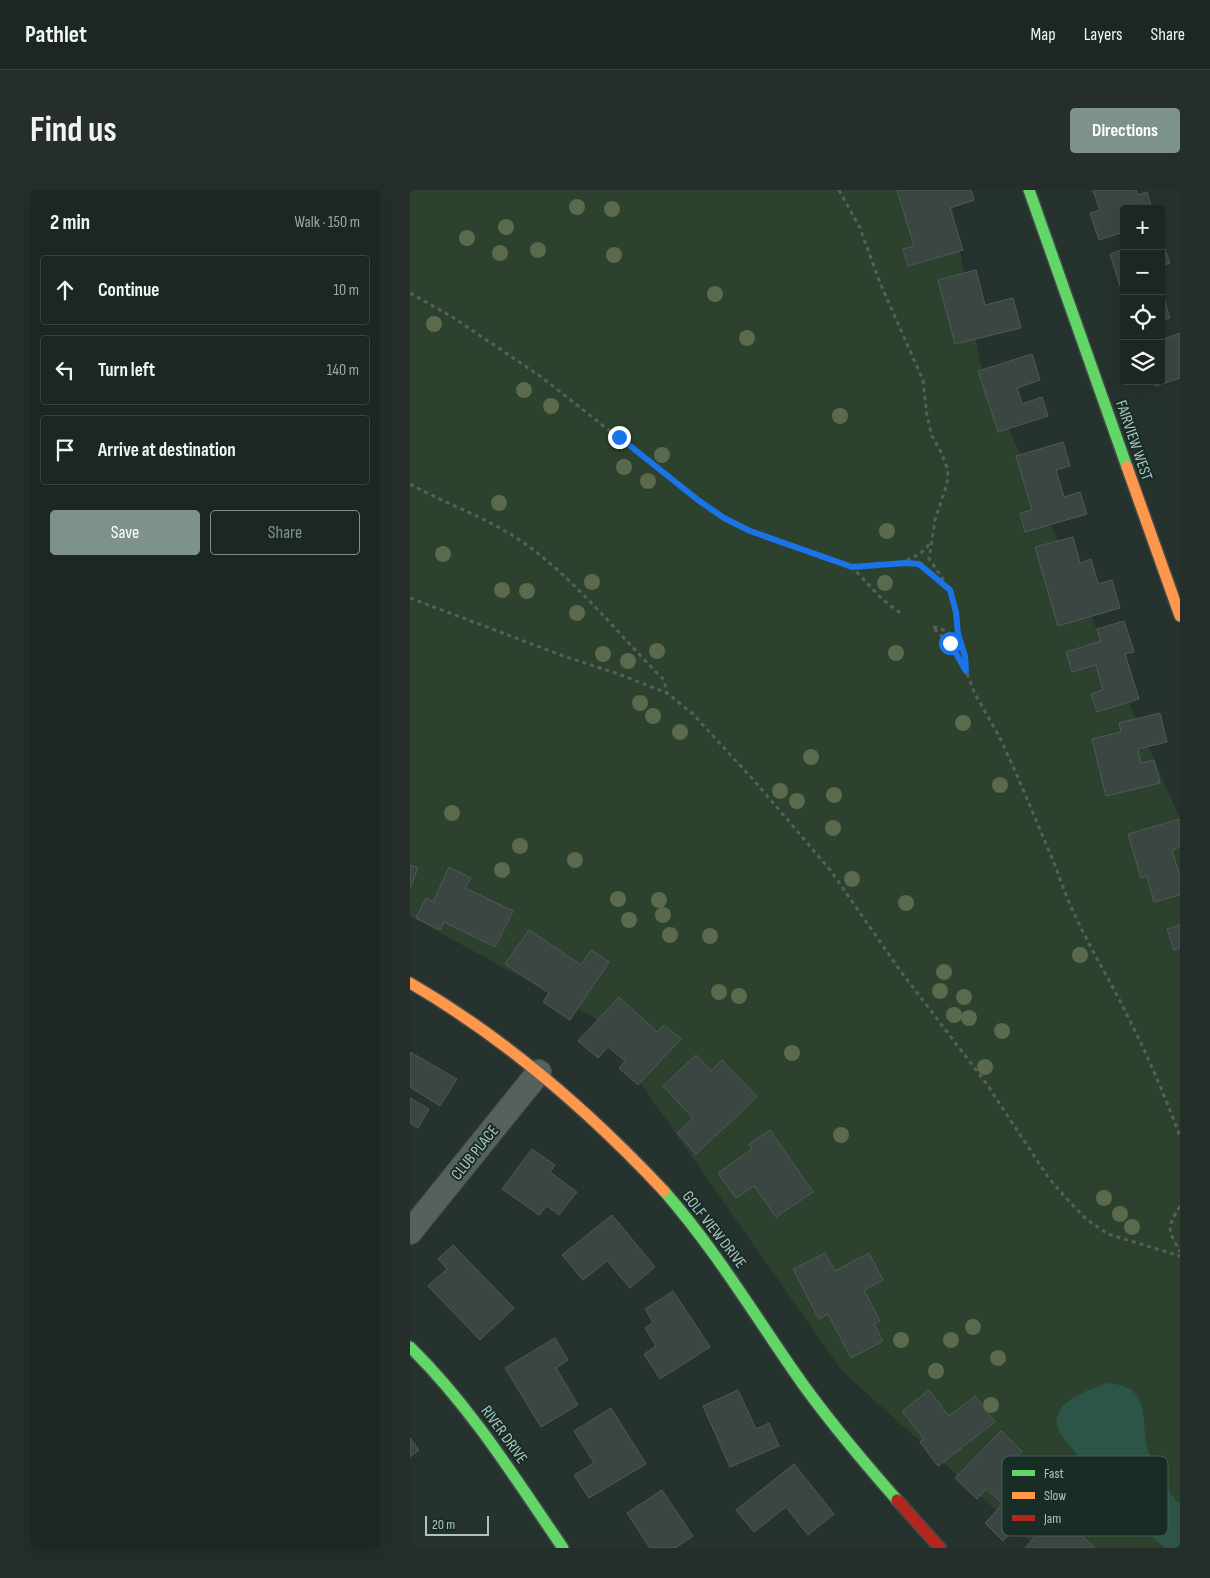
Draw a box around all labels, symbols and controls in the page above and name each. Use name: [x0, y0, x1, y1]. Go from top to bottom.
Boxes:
text: Pathlet: [25, 20, 87, 49]
text: Map: [1031, 24, 1056, 45]
text: Layers: [1084, 24, 1123, 45]
text: Share: [1151, 24, 1185, 45]
button: Directions: [1070, 108, 1180, 153]
text: Find us: [30, 109, 117, 152]
map controls: [1120, 205, 1165, 385]
button: +: [1120, 205, 1165, 250]
text: 2 min: [50, 210, 90, 235]
text: Walk · 150 m: [295, 213, 360, 232]
button: −: [1120, 250, 1165, 295]
icon: ahead: [51, 276, 79, 304]
text: Continue: [98, 279, 159, 302]
text: 10 m: [333, 281, 359, 300]
button: locate: [1120, 295, 1165, 340]
button: layers: [1120, 340, 1165, 385]
icon: left: [51, 356, 79, 384]
text: Turn left: [98, 359, 155, 382]
text: 140 m: [327, 361, 359, 380]
street label: FAIRVIEW WEST: [1111, 398, 1156, 484]
route end: [608, 426, 631, 449]
icon: arrive: [51, 436, 79, 464]
text: Arrive at destination: [98, 439, 236, 462]
button: Save: [50, 510, 200, 555]
button: Share: [210, 510, 360, 555]
route start: [939, 632, 962, 655]
street label: CLUB PLACE: [447, 1122, 503, 1184]
street label: GOLF VIEW DRIVE: [678, 1187, 750, 1272]
street label: RIVER DRIVE: [477, 1402, 531, 1467]
legend: [1002, 1456, 1168, 1536]
text: Fast: [1044, 1465, 1064, 1482]
text: Slow: [1044, 1487, 1066, 1504]
text: Jam: [1043, 1510, 1061, 1527]
scale bar: [425, 1513, 489, 1536]
text: 20 m: [432, 1516, 455, 1533]

